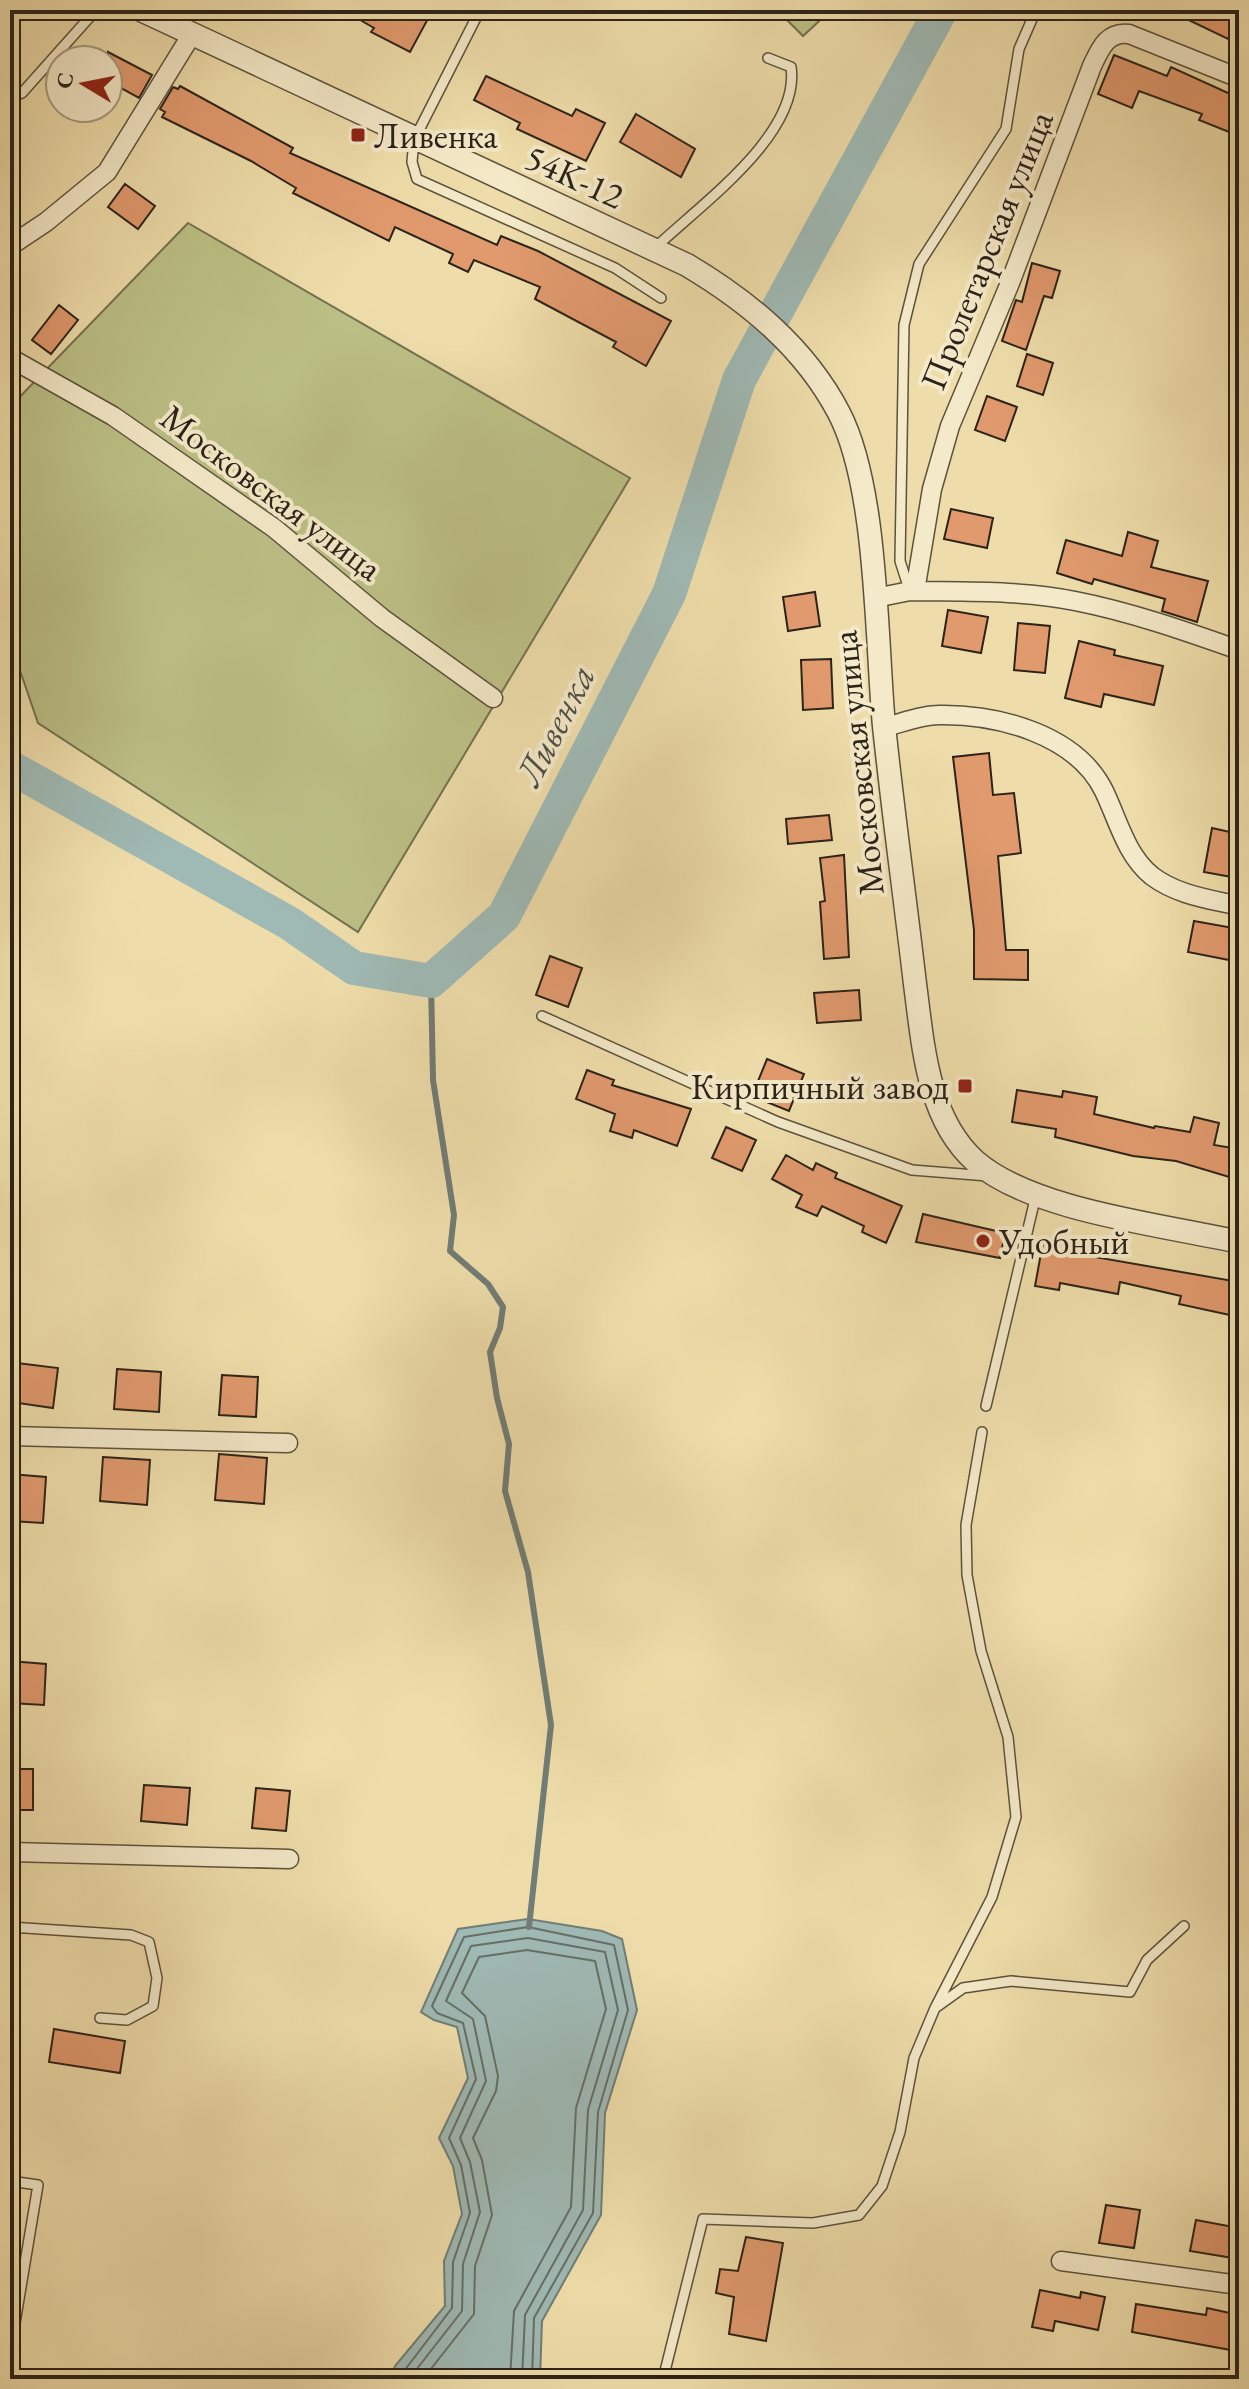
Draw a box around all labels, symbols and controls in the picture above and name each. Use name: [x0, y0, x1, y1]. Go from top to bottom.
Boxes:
north arrow: [44, 44, 124, 124]
text: С: [49, 70, 80, 91]
street label: Пролетарская улица: [909, 103, 1064, 397]
place label: Ливенка: [374, 112, 498, 159]
marker: Ливенка: [349, 126, 367, 144]
street label: 54K-12: [518, 133, 632, 220]
street label: Московская улица: [151, 394, 392, 592]
street label: Московская улица: [820, 628, 895, 898]
water label: Ливенка: [503, 656, 606, 795]
place label: Кирпичный завод: [691, 1063, 949, 1110]
marker: Кирпичный завод: [956, 1077, 974, 1095]
place label: Удобный: [998, 1218, 1129, 1265]
marker: Удобный: [974, 1232, 992, 1250]

